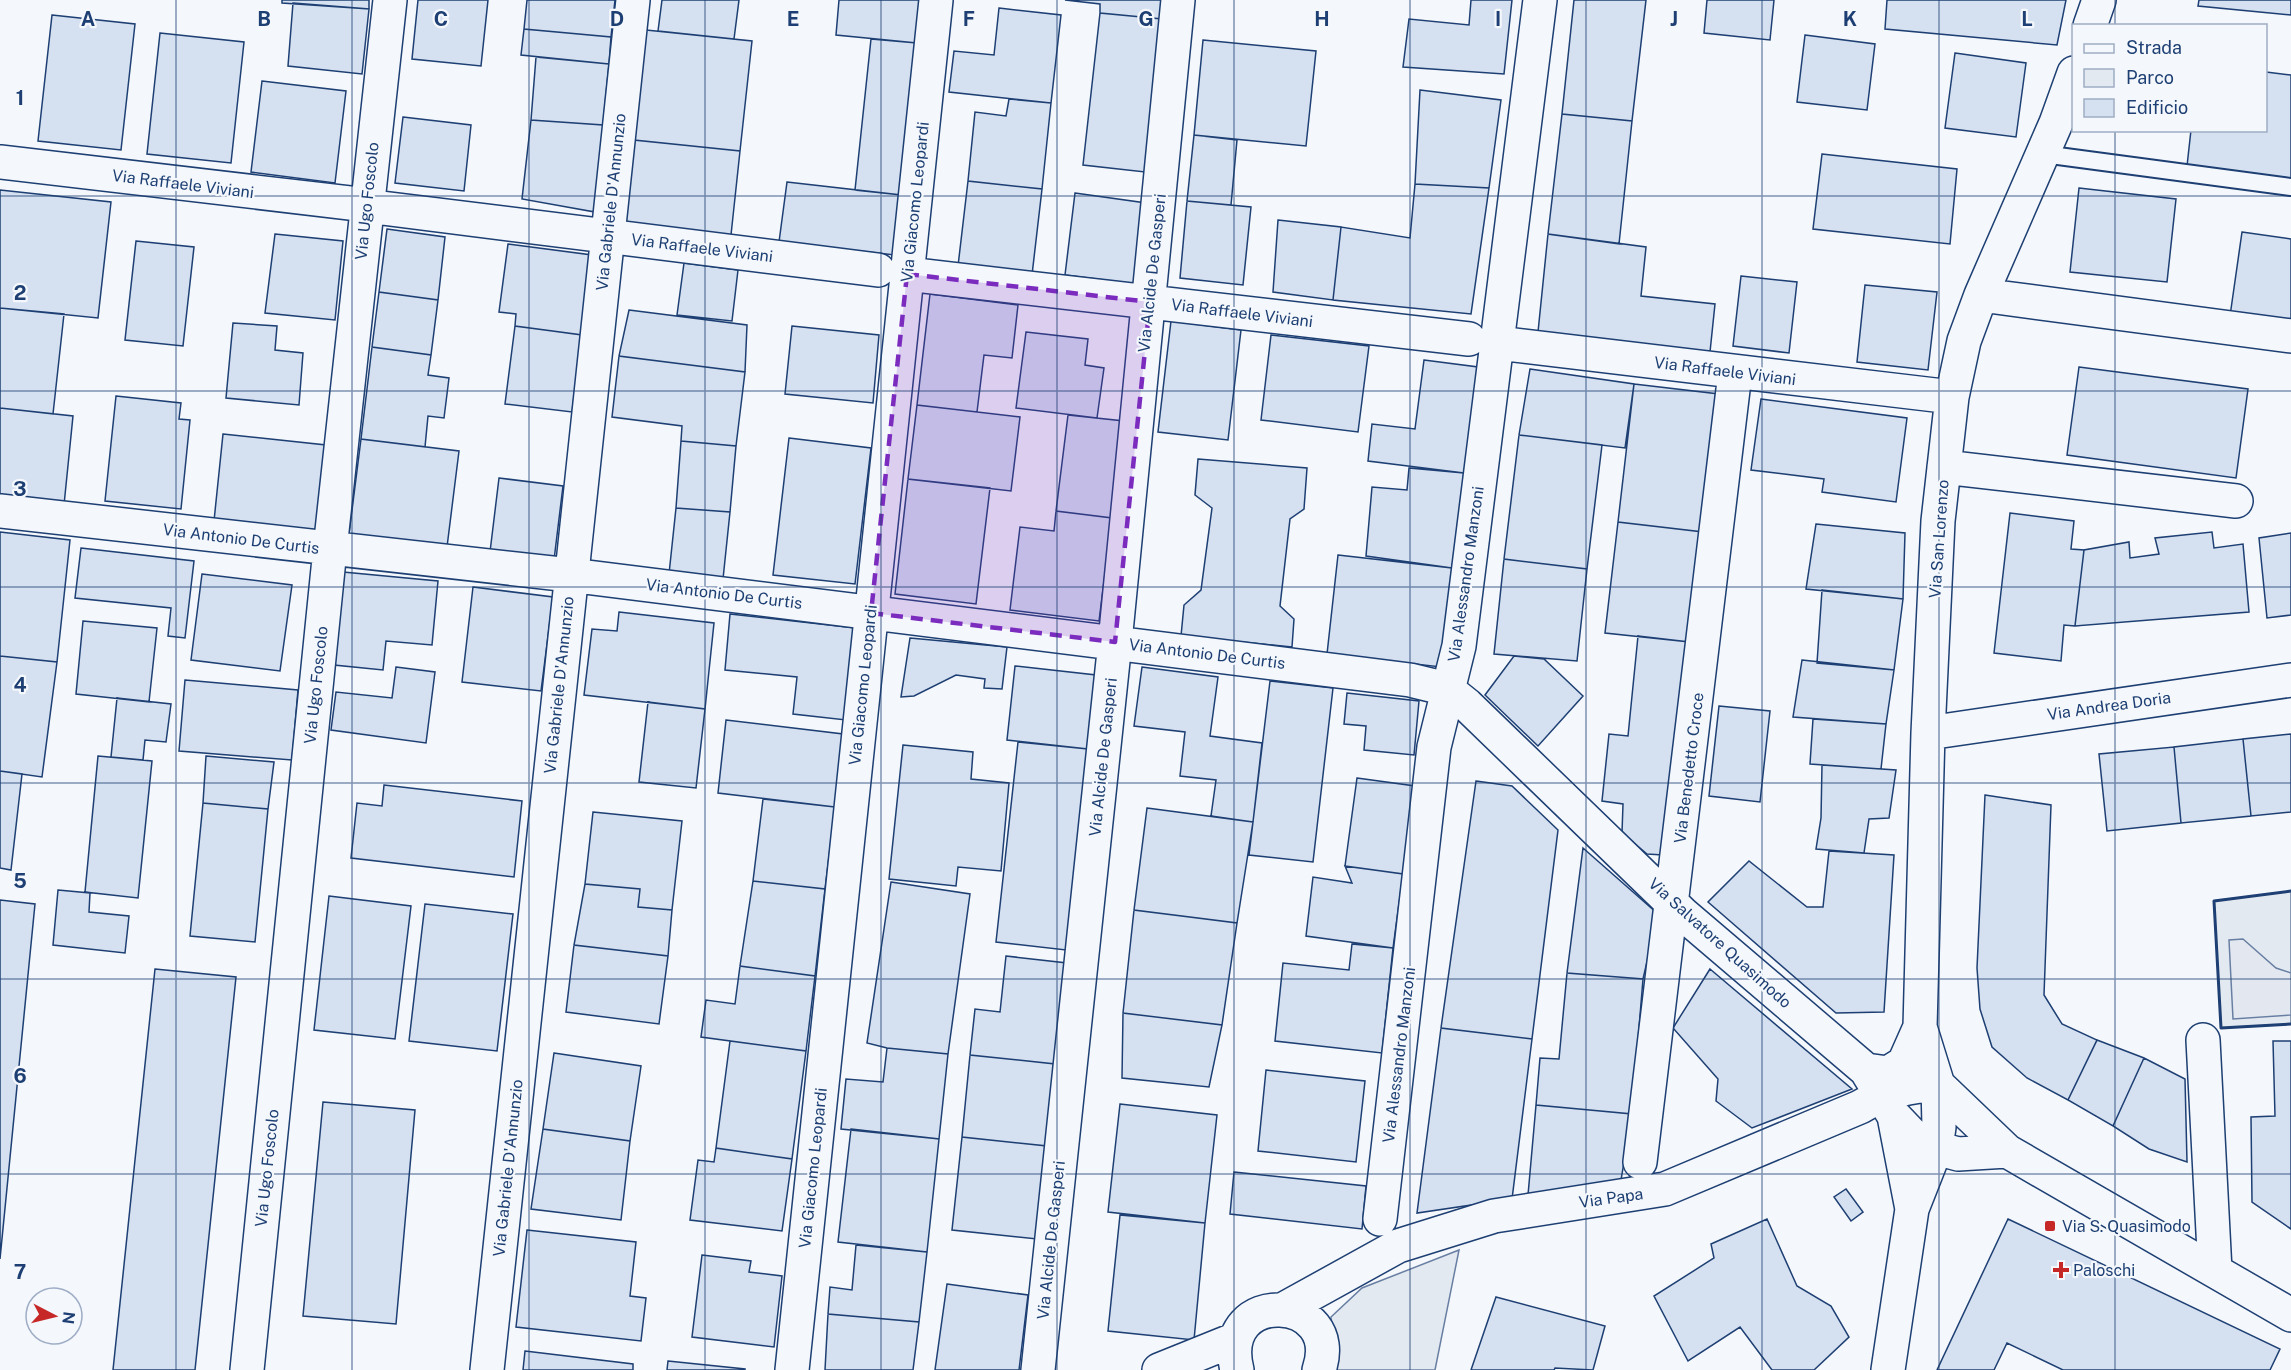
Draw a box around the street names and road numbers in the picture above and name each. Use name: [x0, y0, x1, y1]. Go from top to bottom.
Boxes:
street label: Via Gabriele D'Annunzio: [592, 112, 630, 292]
street label: Via Giacomo Leopardi: [897, 121, 933, 283]
street label: Via Ugo Foscolo: [351, 141, 383, 261]
street label: Via Raffaele Viviani: [111, 166, 255, 202]
street label: Via Alcide De Gasperi: [1134, 193, 1170, 353]
street label: Via Raffaele Viviani: [630, 230, 774, 266]
street label: Via Raffaele Viviani: [1170, 295, 1314, 331]
street label: Via Raffaele Viviani: [1653, 353, 1797, 389]
street label: Via San Lorenzo: [1925, 479, 1953, 599]
street label: Via Alessandro Manzoni: [1444, 485, 1488, 663]
street label: Via Antonio De Curtis: [162, 520, 320, 558]
street label: Via Antonio De Curtis: [645, 575, 803, 613]
street label: Via Gabriele D'Annunzio: [540, 595, 578, 775]
street label: Via Giacomo Leopardi: [845, 604, 881, 766]
street label: Via Ugo Foscolo: [300, 625, 332, 745]
street label: Via Antonio De Curtis: [1128, 635, 1286, 673]
street label: Via Alcide De Gasperi: [1085, 677, 1121, 837]
street label: Via Andrea Doria: [2046, 688, 2172, 724]
street label: Via Benedetto Croce: [1670, 691, 1708, 845]
street label: Via Salvatore Quasimodo: [1645, 874, 1795, 1012]
street label: Via Alessandro Manzoni: [1379, 966, 1419, 1144]
street label: Via Gabriele D'Annunzio: [489, 1078, 527, 1258]
street label: Via Giacomo Leopardi: [795, 1087, 831, 1249]
street label: Via Ugo Foscolo: [251, 1108, 283, 1228]
street label: Via Alcide De Gasperi: [1033, 1160, 1069, 1320]
street label: Via Papa: [1578, 1184, 1644, 1212]

